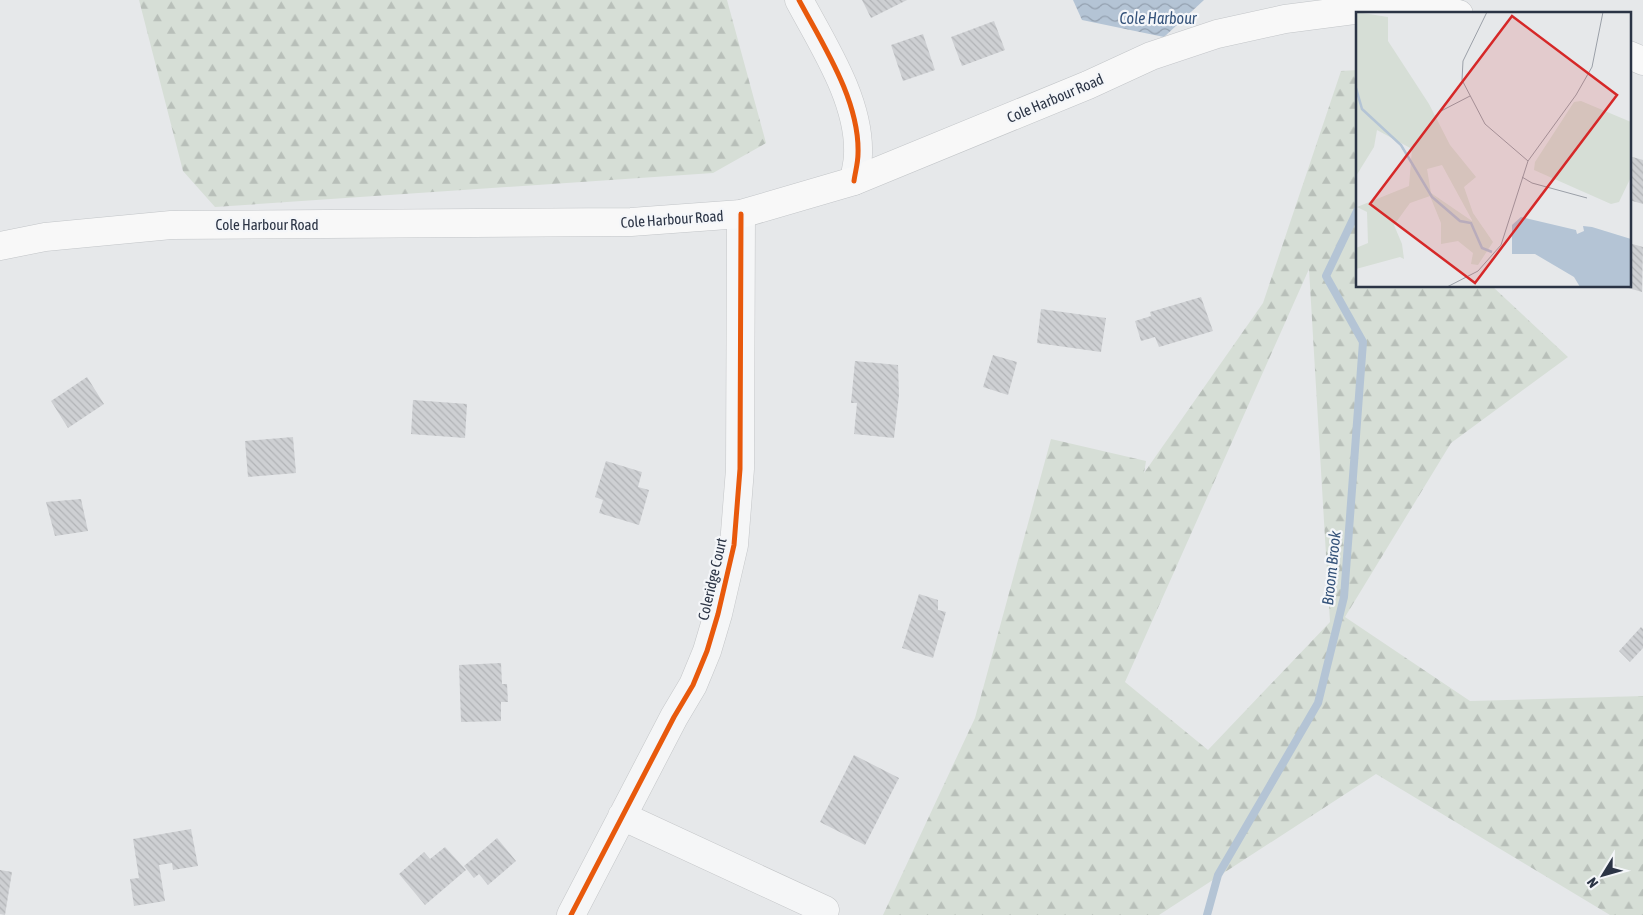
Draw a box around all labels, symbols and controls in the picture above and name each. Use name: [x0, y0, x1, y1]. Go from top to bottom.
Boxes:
water label: Cole Harbour: [1119, 9, 1198, 27]
inset map: [1356, 12, 1630, 288]
street label: Cole Harbour Road: [1004, 70, 1106, 126]
street label: Cole Harbour Road: [620, 207, 724, 231]
street label: Cole Harbour Road: [215, 216, 319, 233]
water label: Broom Brook: [1318, 529, 1344, 606]
street label: Coleridge Court: [694, 536, 730, 622]
north arrow: [1578, 850, 1628, 900]
text: N: [1584, 875, 1601, 891]

